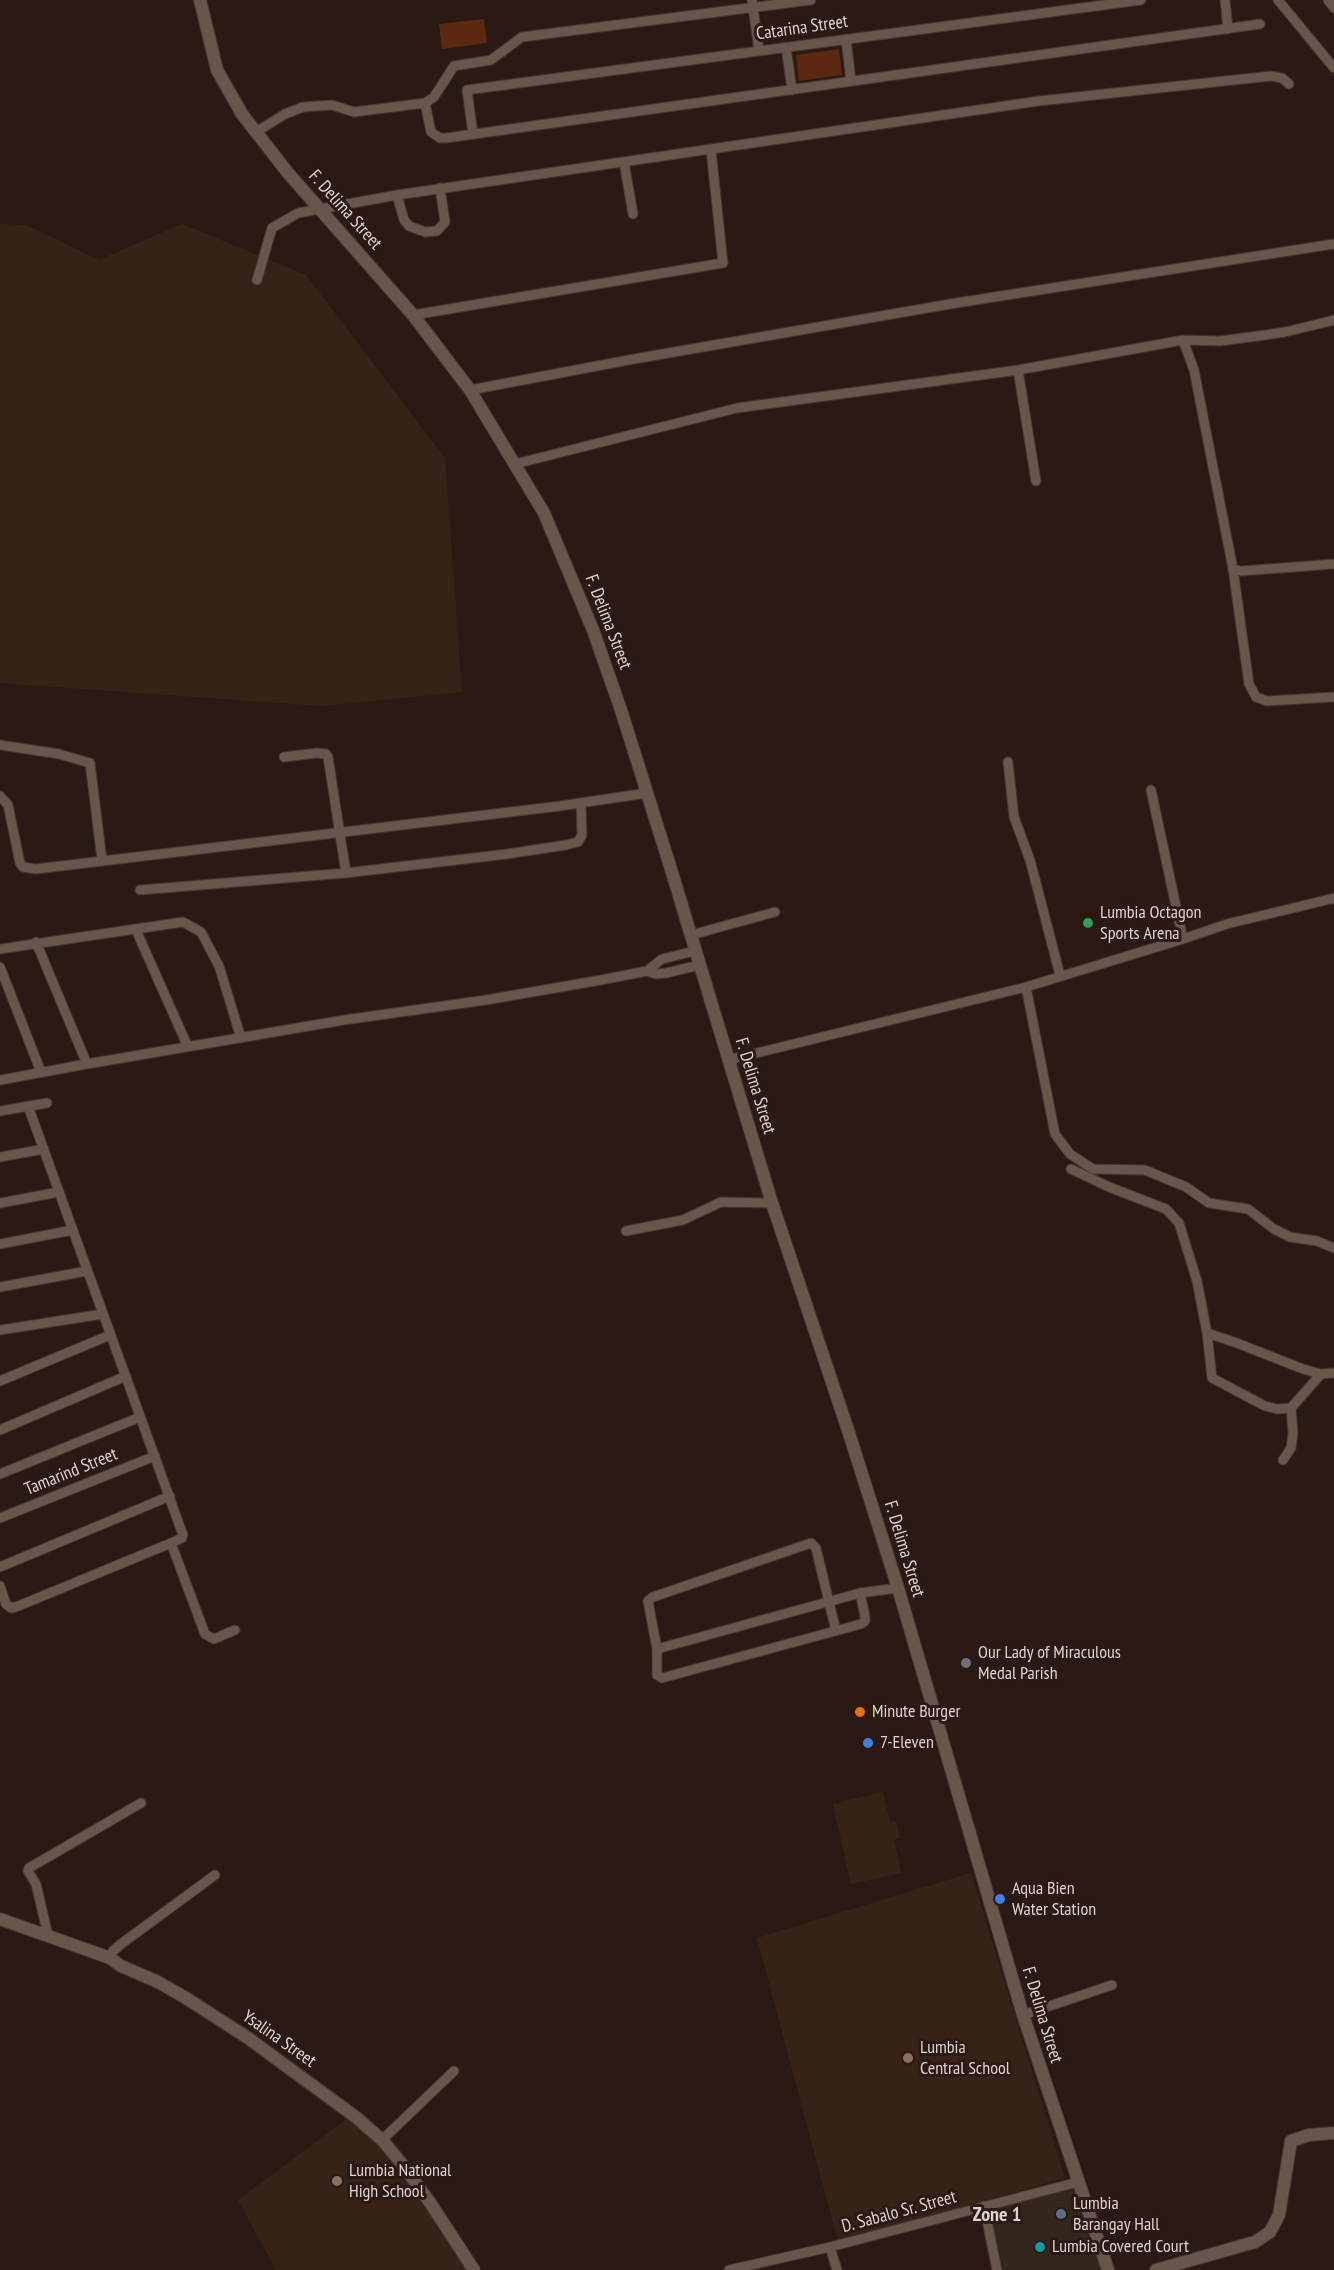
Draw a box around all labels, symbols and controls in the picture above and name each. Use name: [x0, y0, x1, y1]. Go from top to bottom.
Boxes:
street label: Catarina Street: [755, 11, 849, 45]
street label: F. Delima Street: [304, 166, 386, 254]
street label: F. Delima Street: [580, 572, 636, 672]
place label: Lumbia Octagon Sports Arena: [1100, 902, 1201, 944]
marker: Lumbia Octagon Sports Arena: [1081, 916, 1095, 930]
street label: F. Delima Street: [730, 1035, 780, 1137]
street label: Tamarind Street: [21, 1444, 121, 1500]
street label: F. Delima Street: [879, 1498, 929, 1600]
place label: Our Lady of Miraculous Medal Parish: [978, 1642, 1121, 1684]
marker: Our Lady of Miraculous Medal Parish: [959, 1656, 973, 1670]
place label: Minute Burger: [872, 1701, 961, 1723]
marker: Minute Burger: [853, 1705, 867, 1719]
place label: 7-Eleven: [880, 1732, 934, 1754]
marker: 7-Eleven: [861, 1736, 875, 1750]
place label: Aqua Bien Water Station: [1012, 1878, 1096, 1920]
marker: Aqua Bien Water Station: [993, 1892, 1007, 1906]
street label: F. Delima Street: [1017, 1964, 1067, 2066]
street label: Ysalina Street: [238, 2006, 320, 2072]
place label: Lumbia Central School: [920, 2037, 1010, 2080]
marker: Lumbia Central School: [901, 2051, 915, 2065]
place label: Lumbia National High School: [349, 2160, 451, 2202]
marker: Lumbia National High School: [330, 2174, 344, 2188]
street label: D. Sabalo Sr. Street: [839, 2186, 959, 2238]
place label: Lumbia Barangay Hall: [1073, 2193, 1160, 2236]
district label: Zone 1: [973, 2203, 1021, 2227]
marker: Lumbia Barangay Hall: [1054, 2207, 1068, 2221]
place label: Lumbia Covered Court: [1052, 2236, 1189, 2258]
marker: Lumbia Covered Court: [1033, 2240, 1047, 2254]

